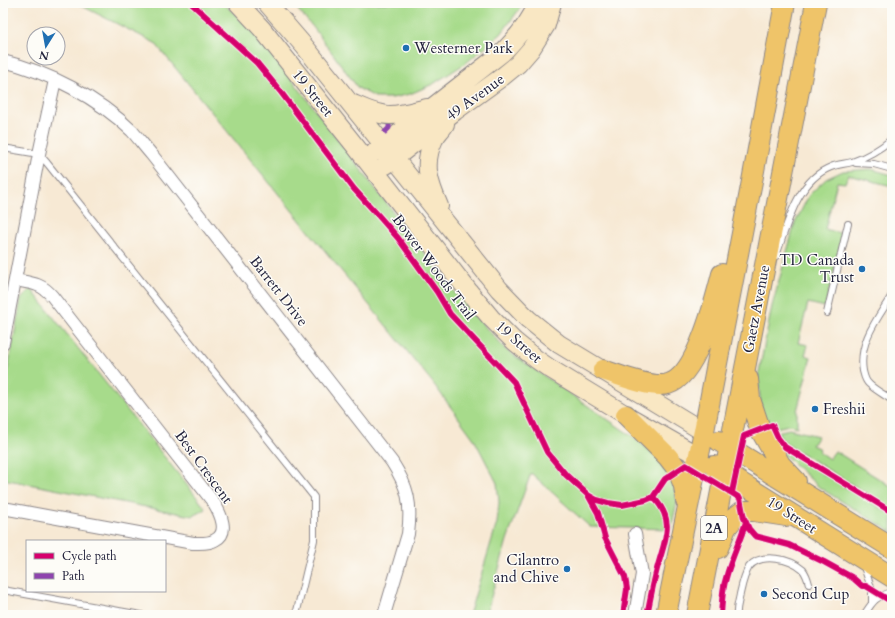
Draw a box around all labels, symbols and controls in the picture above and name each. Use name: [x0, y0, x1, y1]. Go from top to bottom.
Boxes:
north arrow: [26, 26, 66, 66]
place label: Westerner Park: [413, 38, 513, 58]
marker: Westerner Park: [401, 43, 411, 53]
text: N: [38, 47, 50, 64]
street label: 19 Street: [288, 65, 338, 121]
street label: 49 Avenue: [442, 69, 509, 125]
street label: Bower Woods Trail: [388, 210, 480, 324]
place label: TD Canada Trust: [779, 250, 855, 287]
street label: Barrett Drive: [245, 252, 313, 330]
street label: Gaetz Avenue: [738, 263, 774, 355]
marker: TD Canada Trust: [857, 264, 867, 274]
street label: 19 Street: [492, 316, 547, 368]
place label: Freshii: [823, 399, 866, 419]
marker: Freshii: [810, 404, 820, 414]
street label: Best Crescent: [170, 426, 238, 508]
street label: 19 Street: [763, 492, 821, 538]
road number: 2A: [701, 516, 727, 540]
legend: [26, 540, 166, 592]
text: Cycle path: [62, 548, 117, 564]
place label: Cilantro and Chive: [494, 550, 559, 587]
marker: Cilantro and Chive: [562, 564, 572, 574]
text: Path: [62, 568, 85, 584]
place label: Second Cup: [772, 584, 850, 604]
marker: Second Cup: [759, 589, 769, 599]

